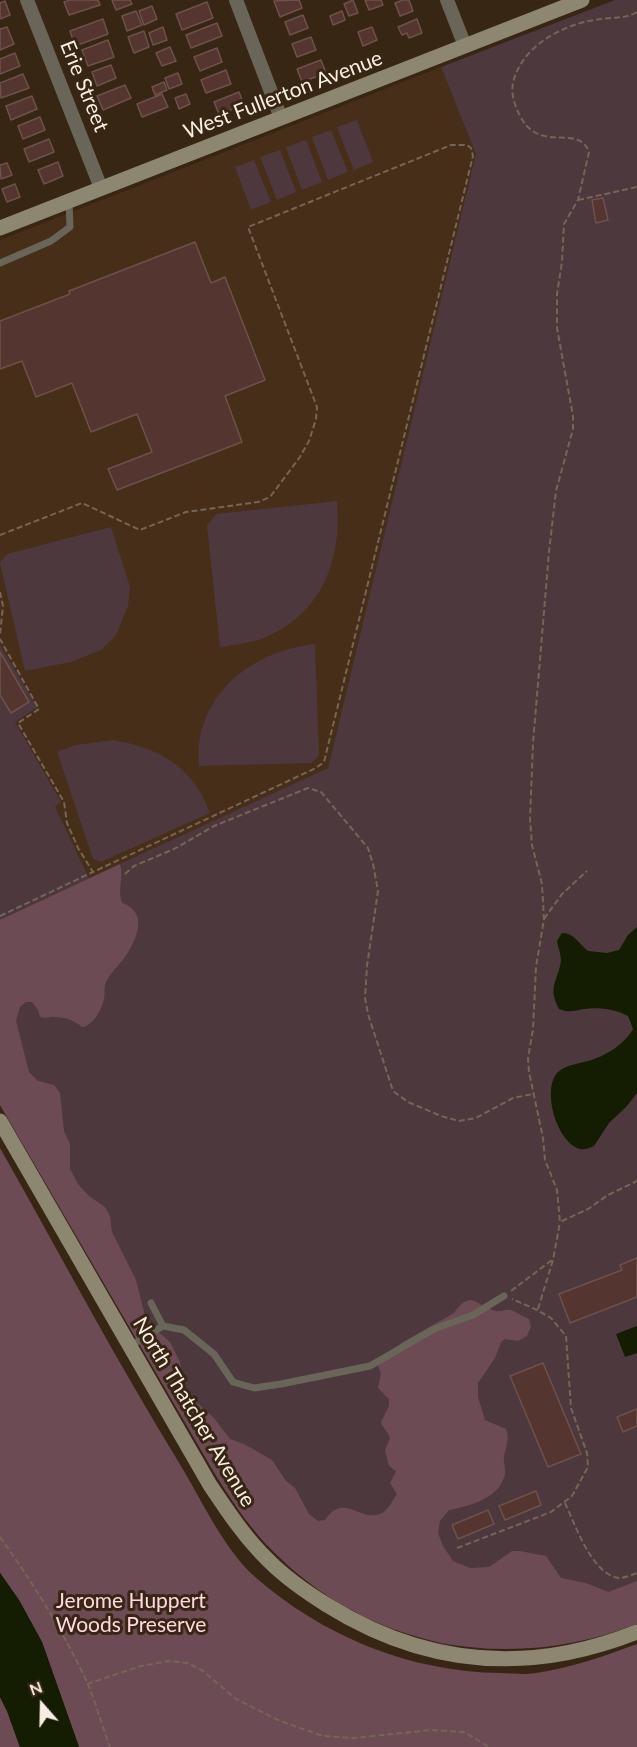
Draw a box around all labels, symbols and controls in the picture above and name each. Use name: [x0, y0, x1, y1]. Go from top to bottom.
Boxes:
street label: Erie Street: [54, 37, 114, 135]
street label: West Fullerton Avenue: [180, 45, 386, 145]
street label: North Thatcher Avenue: [127, 1313, 261, 1511]
park label: Jerome Huppert Woods Preserve: [56, 1588, 206, 1638]
north arrow: [12, 1675, 72, 1735]
text: N: [27, 1677, 45, 1699]

